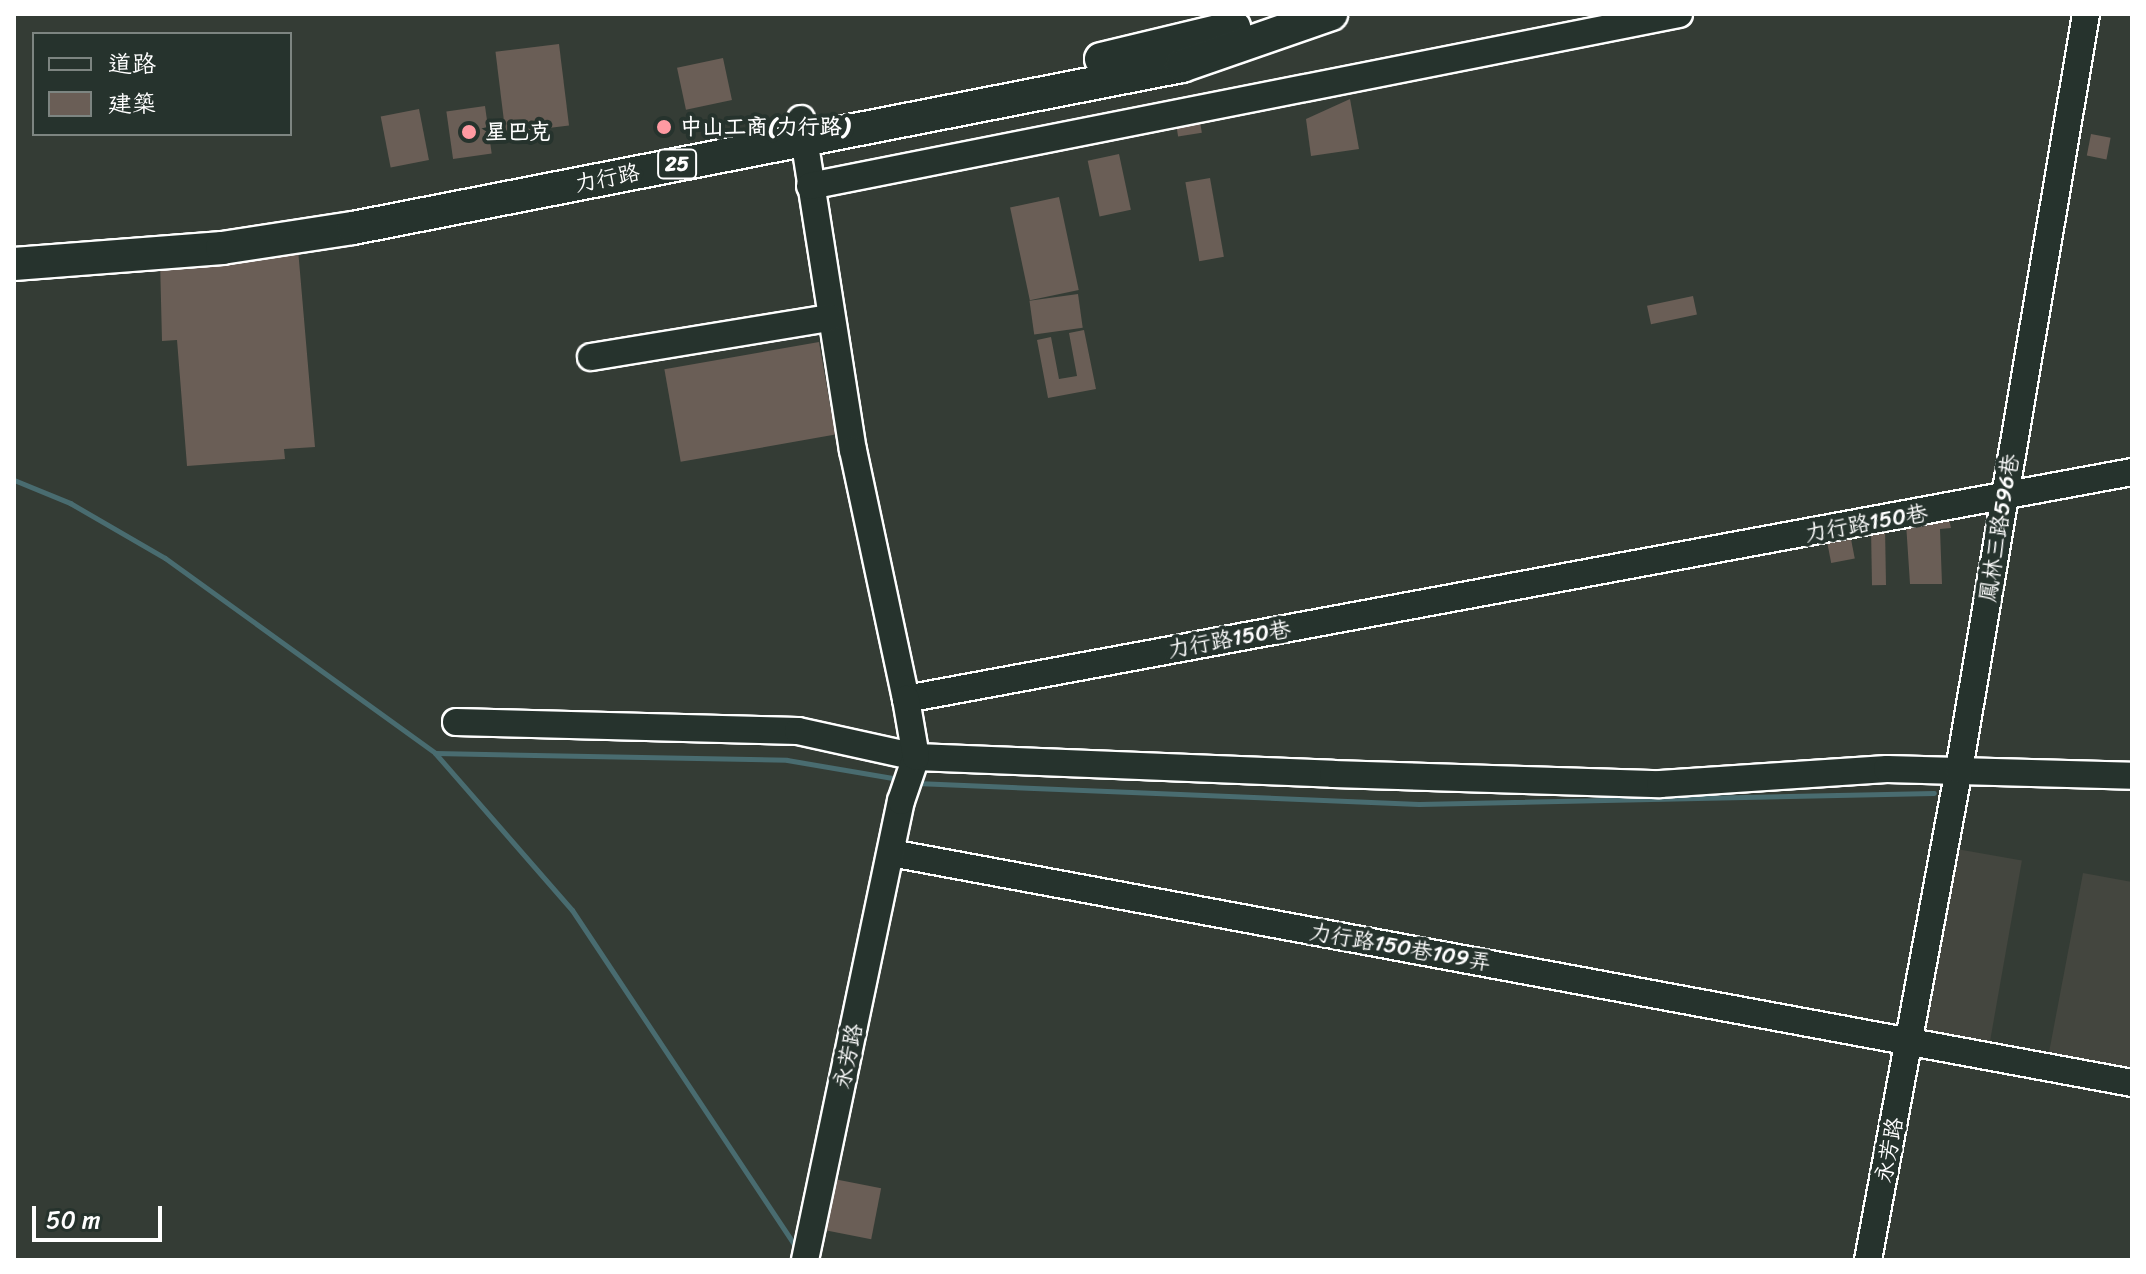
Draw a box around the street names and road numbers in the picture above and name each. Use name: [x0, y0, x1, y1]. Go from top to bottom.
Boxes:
road number: 25: [657, 148, 697, 180]
street label: 力行路: [572, 159, 642, 197]
street label: 鳳林三路596巷: [1974, 452, 2024, 604]
street label: 力行路150巷: [1802, 499, 1930, 547]
street label: 力行路150巷: [1165, 615, 1293, 663]
street label: 力行路150巷109弄: [1307, 918, 1493, 976]
street label: 永芳路: [828, 1021, 868, 1091]
street label: 永芳路: [1870, 1115, 1908, 1185]

